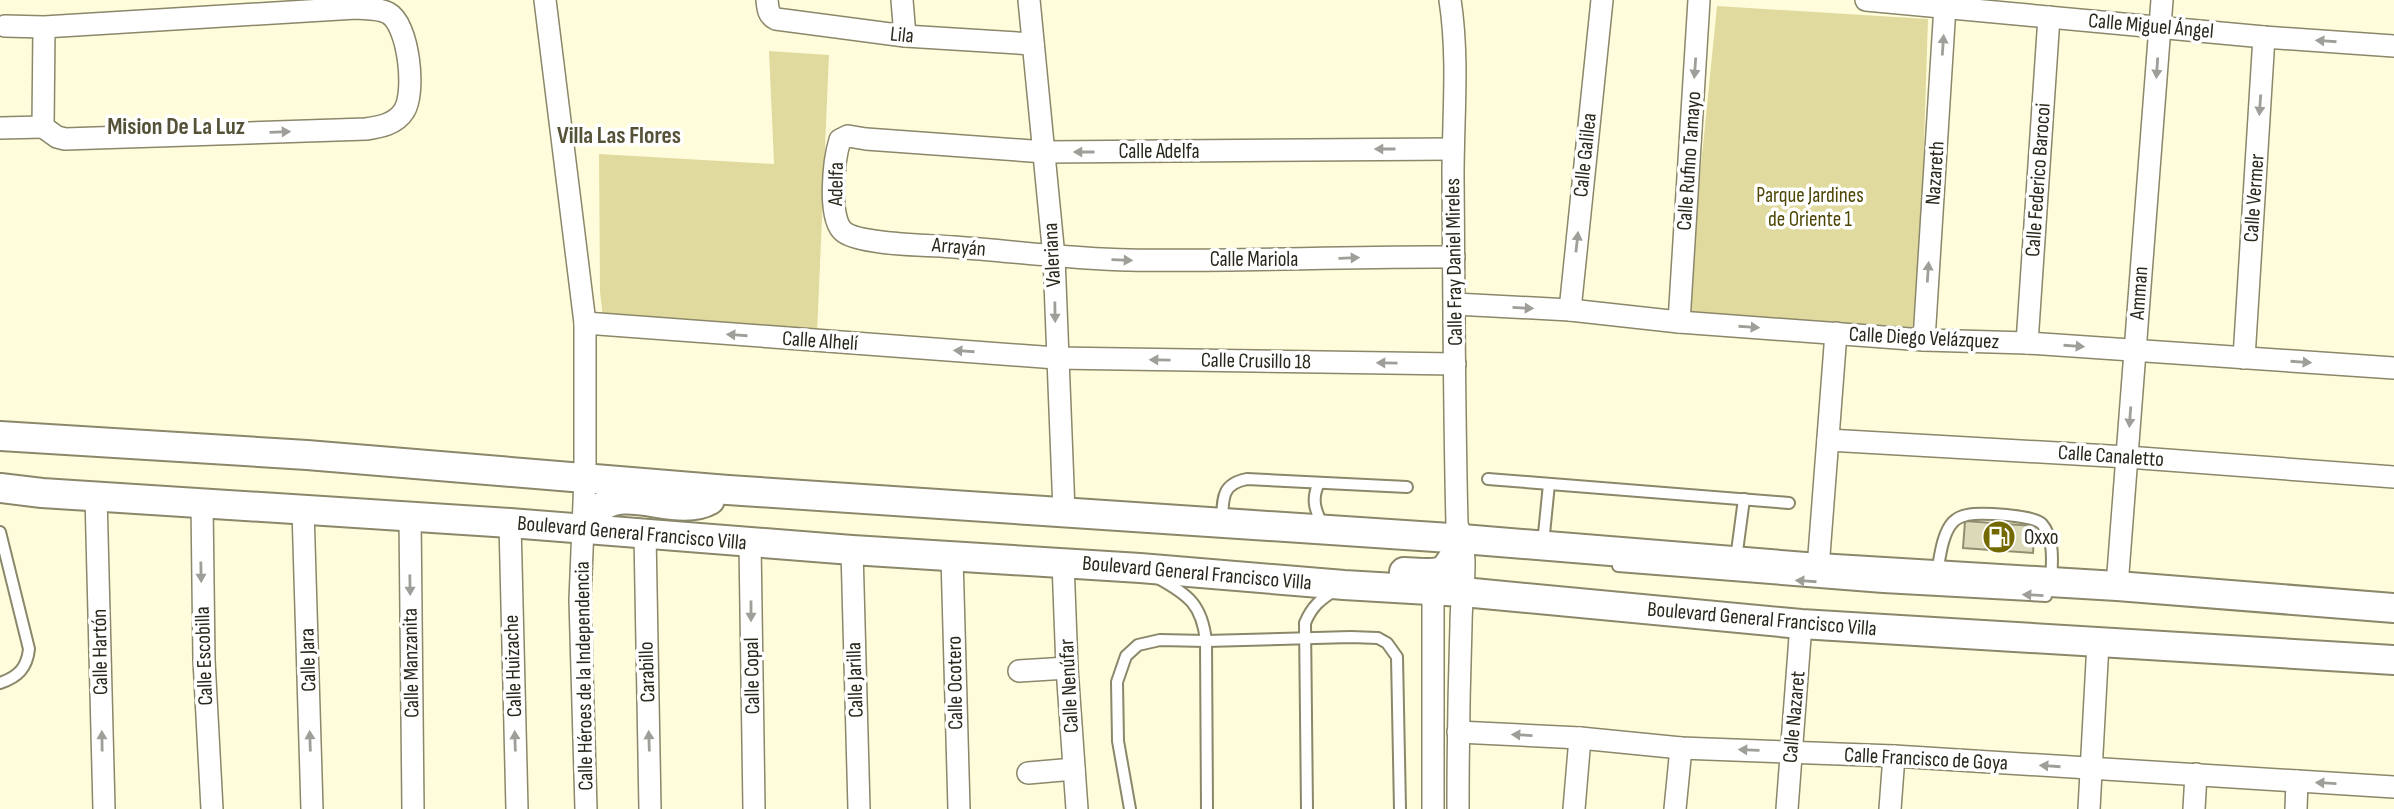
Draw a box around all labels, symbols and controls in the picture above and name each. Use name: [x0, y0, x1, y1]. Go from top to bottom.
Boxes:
street label: Calle Miguel Ángel: [2087, 8, 2215, 44]
street label: Lila: [889, 21, 915, 49]
one-way arrow: [1938, 34, 1949, 56]
one-way arrow: [2315, 36, 2337, 47]
one-way arrow: [1689, 57, 1700, 79]
one-way arrow: [2151, 57, 2162, 79]
street label: Calle Rufino Tamayo: [1672, 91, 1706, 231]
one-way arrow: [2254, 94, 2265, 116]
street label: Calle Federico Barocoi: [2020, 102, 2056, 258]
district label: Mision De La Luz: [107, 112, 245, 141]
street label: Calle Galilea: [1568, 112, 1602, 198]
district label: Villa Las Flores: [557, 121, 681, 150]
one-way arrow: [269, 126, 291, 137]
street label: Calle Adelfa: [1118, 139, 1200, 164]
street label: Nazareth: [1920, 140, 1950, 206]
one-way arrow: [1373, 143, 1395, 155]
one-way arrow: [1072, 146, 1094, 158]
street label: Calle Vermer: [2238, 153, 2270, 243]
street label: Adelfa: [823, 162, 849, 207]
street label: Calle Fray Daniel Mireles: [1440, 178, 1468, 346]
park label: Parque Jardines de Oriente 1: [1756, 183, 1864, 232]
street label: Valeriana: [1038, 222, 1066, 288]
one-way arrow: [1572, 231, 1583, 253]
street label: Arrayán: [930, 232, 987, 262]
street label: Calle Mariola: [1210, 247, 1298, 272]
one-way arrow: [1339, 252, 1361, 264]
one-way arrow: [1111, 254, 1133, 265]
one-way arrow: [1923, 261, 1934, 283]
street label: Amman: [2125, 265, 2153, 322]
one-way arrow: [1049, 301, 1061, 323]
one-way arrow: [1512, 302, 1534, 313]
one-way arrow: [1739, 322, 1761, 333]
street label: Calle Diego Velázquez: [1848, 322, 2000, 354]
street label: Calle Alhelí: [781, 326, 859, 356]
one-way arrow: [726, 329, 748, 340]
one-way arrow: [2063, 341, 2085, 352]
one-way arrow: [953, 346, 975, 357]
street label: Calle Crusillo 18: [1201, 348, 1311, 374]
one-way arrow: [1148, 354, 1170, 366]
one-way arrow: [1376, 357, 1398, 369]
one-way arrow: [2290, 357, 2312, 368]
one-way arrow: [2124, 406, 2135, 428]
street label: Calle Canaletto: [2057, 440, 2165, 472]
street label: Boulevard General Francisco Villa: [516, 511, 748, 555]
fuel station icon: Oxxo: [1980, 518, 2018, 556]
place label: Oxxo: [2024, 525, 2058, 550]
street label: Boulevard General Francisco Villa: [1081, 551, 1313, 595]
one-way arrow: [196, 561, 207, 583]
street label: Calle Héroes de la Independencia: [570, 561, 598, 791]
one-way arrow: [404, 574, 416, 596]
one-way arrow: [1794, 575, 1816, 586]
one-way arrow: [2022, 589, 2044, 600]
street label: Boulevard General Francisco Villa: [1646, 597, 1878, 641]
one-way arrow: [745, 600, 756, 622]
street label: Calle Escobilla: [190, 606, 218, 706]
street label: Calle Manzanita: [398, 608, 424, 718]
street label: Calle Hartón: [87, 609, 113, 695]
street label: Calle Huizache: [499, 614, 527, 718]
street label: Calle Jara: [294, 628, 322, 692]
street label: Calle Ocotero: [942, 636, 968, 730]
street label: Calle Copal: [739, 637, 765, 715]
street label: Calle Nenúfar: [1054, 638, 1084, 734]
street label: Carabillo: [633, 641, 661, 703]
street label: Calle Jarilla: [841, 642, 869, 718]
street label: Calle Nazaret: [1778, 670, 1810, 764]
one-way arrow: [97, 730, 108, 752]
one-way arrow: [304, 730, 316, 752]
one-way arrow: [510, 730, 521, 752]
one-way arrow: [643, 730, 654, 752]
one-way arrow: [1511, 730, 1533, 741]
street label: Calle Francisco de Goya: [1844, 742, 2008, 776]
one-way arrow: [1738, 744, 1760, 756]
one-way arrow: [2039, 760, 2061, 771]
one-way arrow: [2315, 777, 2337, 788]

